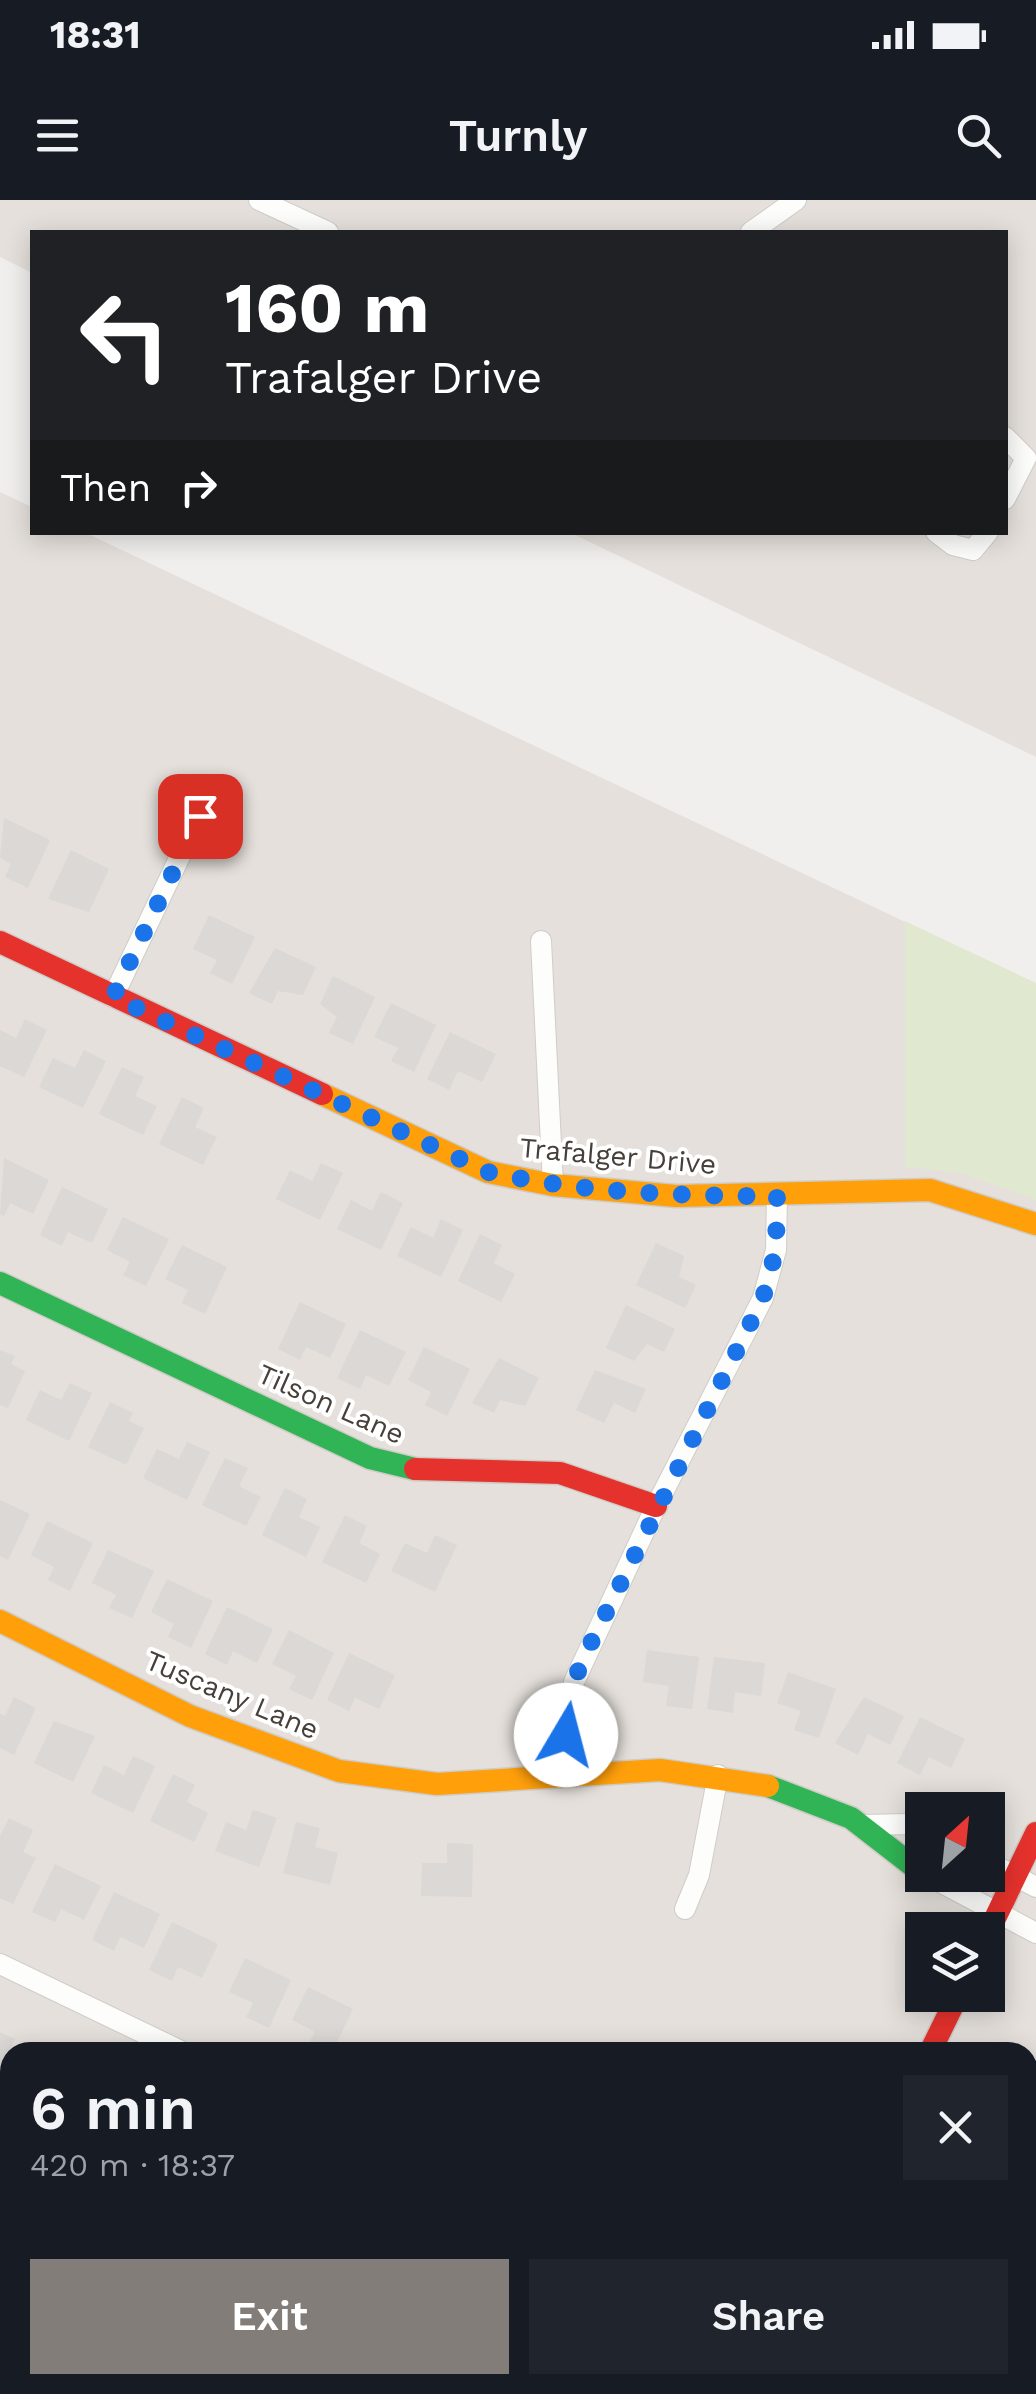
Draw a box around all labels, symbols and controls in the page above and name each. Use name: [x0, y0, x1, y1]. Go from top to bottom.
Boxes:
text: 18:31: [50, 13, 141, 57]
icon: menu: [30, 108, 85, 163]
icon: search: [951, 108, 1006, 163]
text: Turnly: [449, 109, 587, 162]
text: 160 m: [225, 267, 429, 349]
icon: left: [60, 270, 190, 400]
text: Trafalger Drive: [225, 351, 542, 404]
icon: right: [171, 460, 226, 515]
text: Then: [60, 466, 151, 510]
pin: [158, 774, 243, 859]
icon: arrive: [173, 789, 228, 844]
street label: Trafalger Drive: [518, 1131, 718, 1181]
street label: Tilson Lane: [253, 1357, 409, 1451]
street label: Tuscany Lane: [140, 1644, 324, 1746]
position arrow: [514, 1683, 618, 1787]
north arrow: [905, 1792, 1005, 1892]
map controls: [905, 1792, 1005, 2012]
button: layers: [905, 1912, 1005, 2012]
text: 6 min: [30, 2073, 196, 2144]
button: close: [903, 2075, 1008, 2180]
text: 420 m · 18:37: [30, 2146, 235, 2184]
button: Exit: [30, 2259, 509, 2374]
button: Share: [529, 2259, 1008, 2374]

